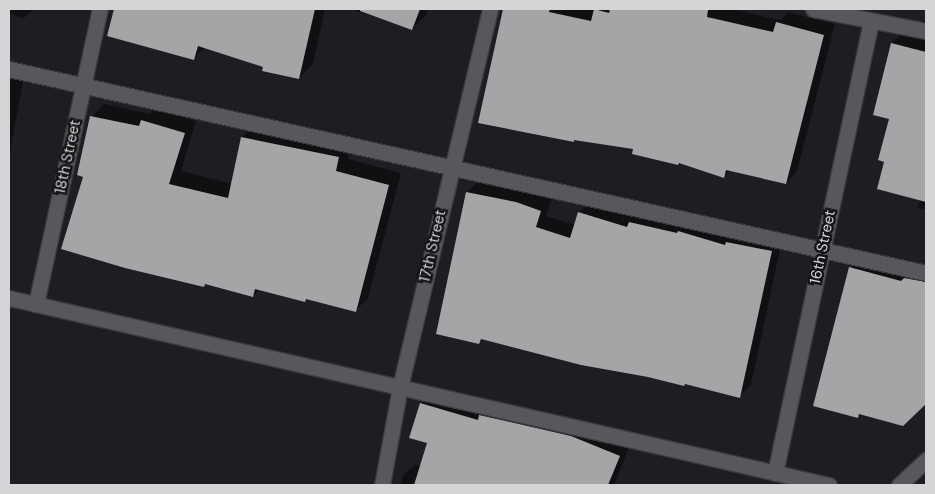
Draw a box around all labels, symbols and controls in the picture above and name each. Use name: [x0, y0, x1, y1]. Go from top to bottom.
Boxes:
street label: 18th Street: [51, 119, 85, 195]
street label: 17th Street: [416, 208, 450, 284]
street label: 16th Street: [806, 208, 840, 286]

